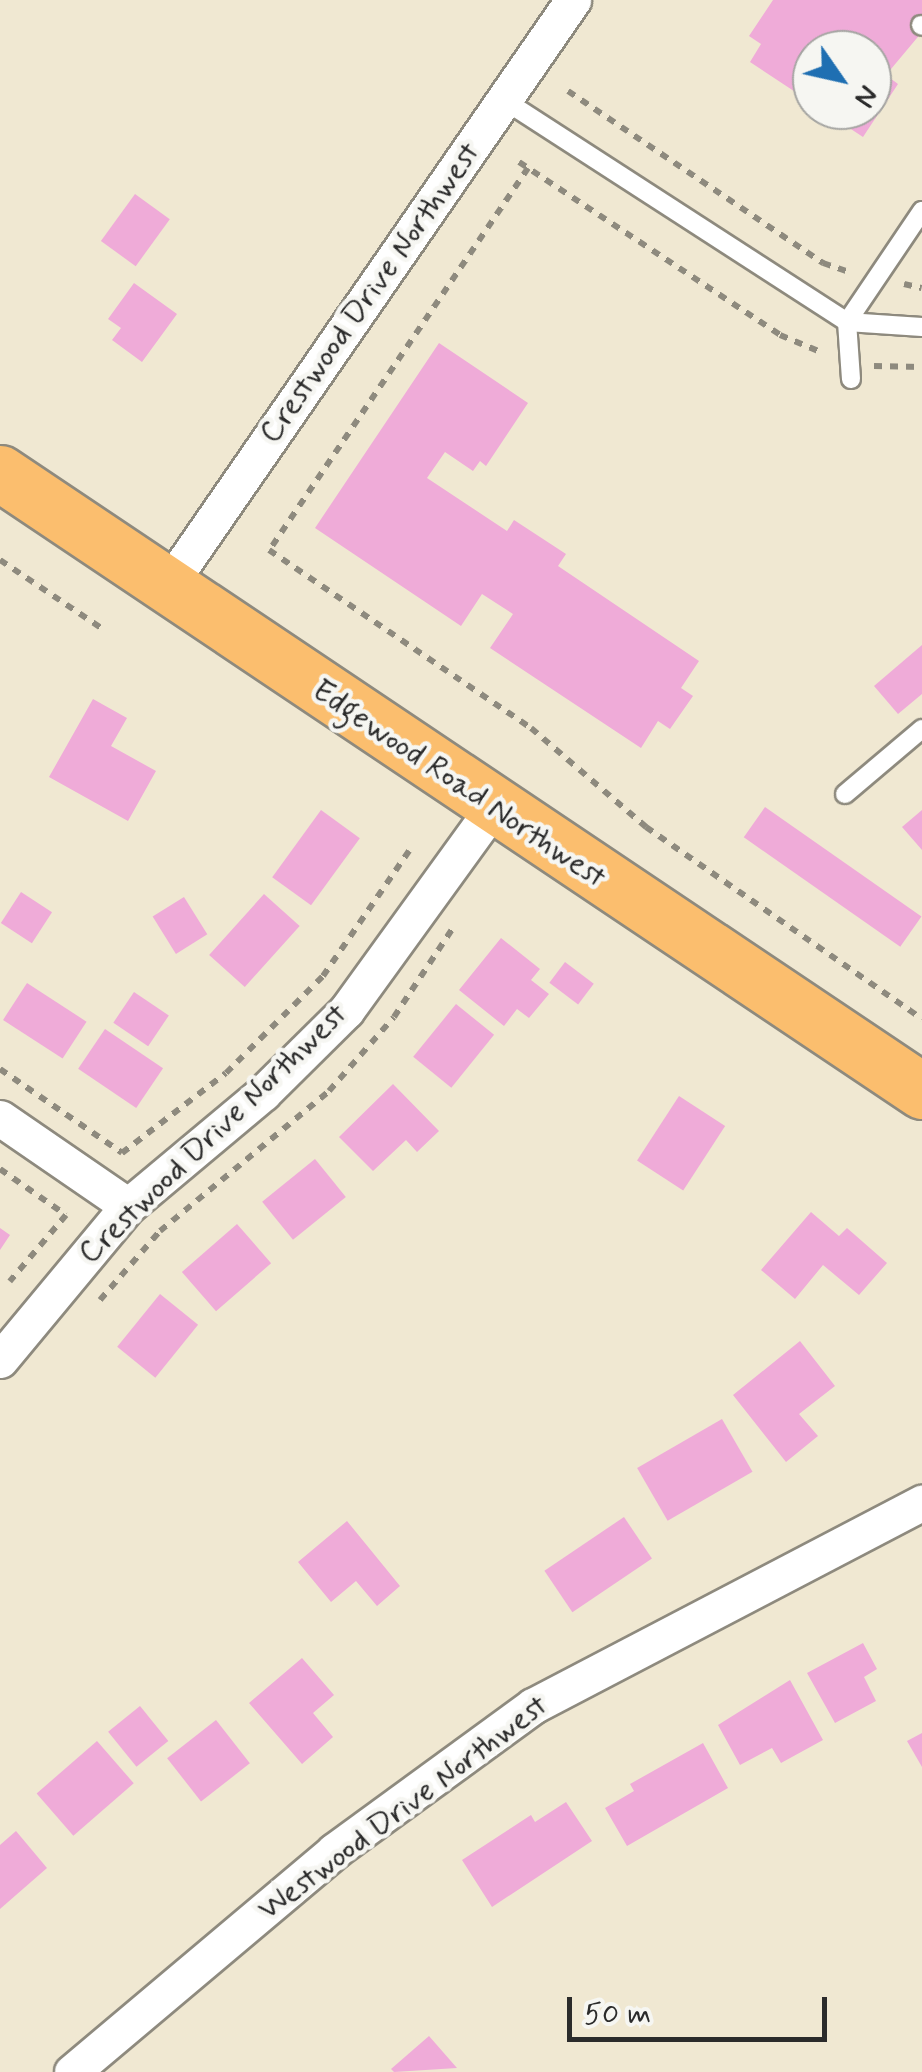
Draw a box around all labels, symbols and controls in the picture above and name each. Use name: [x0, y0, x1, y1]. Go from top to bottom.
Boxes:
north arrow: [792, 30, 892, 130]
text: N: [845, 78, 886, 114]
street label: Crestwood Drive Northwest: [252, 135, 488, 451]
street label: Edgewood Road Northwest: [306, 672, 612, 896]
street label: Crestwood Drive Northwest: [71, 996, 355, 1272]
street label: Westwood Drive Northwest: [251, 1687, 555, 1929]
scale bar: [572, 1977, 832, 2039]
text: 50 m: [584, 1995, 651, 2034]

